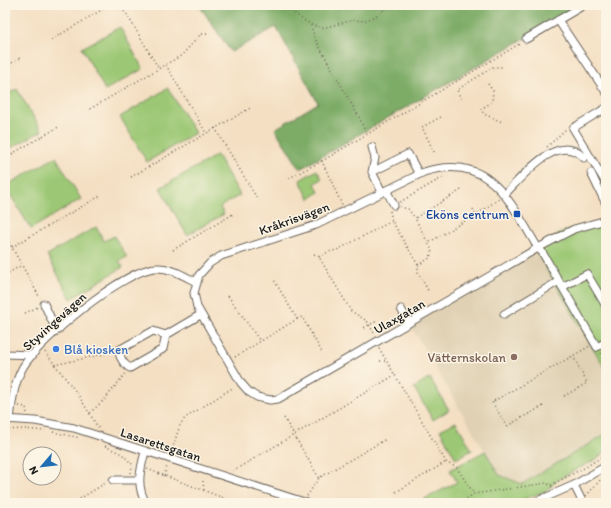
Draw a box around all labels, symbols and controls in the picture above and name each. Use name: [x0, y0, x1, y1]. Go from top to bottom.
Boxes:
street label: Kråkrisvägen: [257, 199, 332, 238]
place label: Eköns centrum: [426, 207, 510, 222]
marker: Eköns centrum: [512, 209, 522, 219]
street label: Styvingevägen: [19, 289, 89, 354]
street label: Ulaxgatan: [371, 296, 428, 337]
place label: Blå kiosken: [64, 342, 128, 357]
marker: Blå kiosken: [51, 344, 61, 354]
place label: Vätternskolan: [428, 350, 507, 365]
marker: Vätternskolan: [509, 352, 519, 362]
street label: Lasarettsgatan: [119, 424, 204, 465]
north arrow: [22, 446, 62, 486]
text: N: [26, 464, 41, 477]

